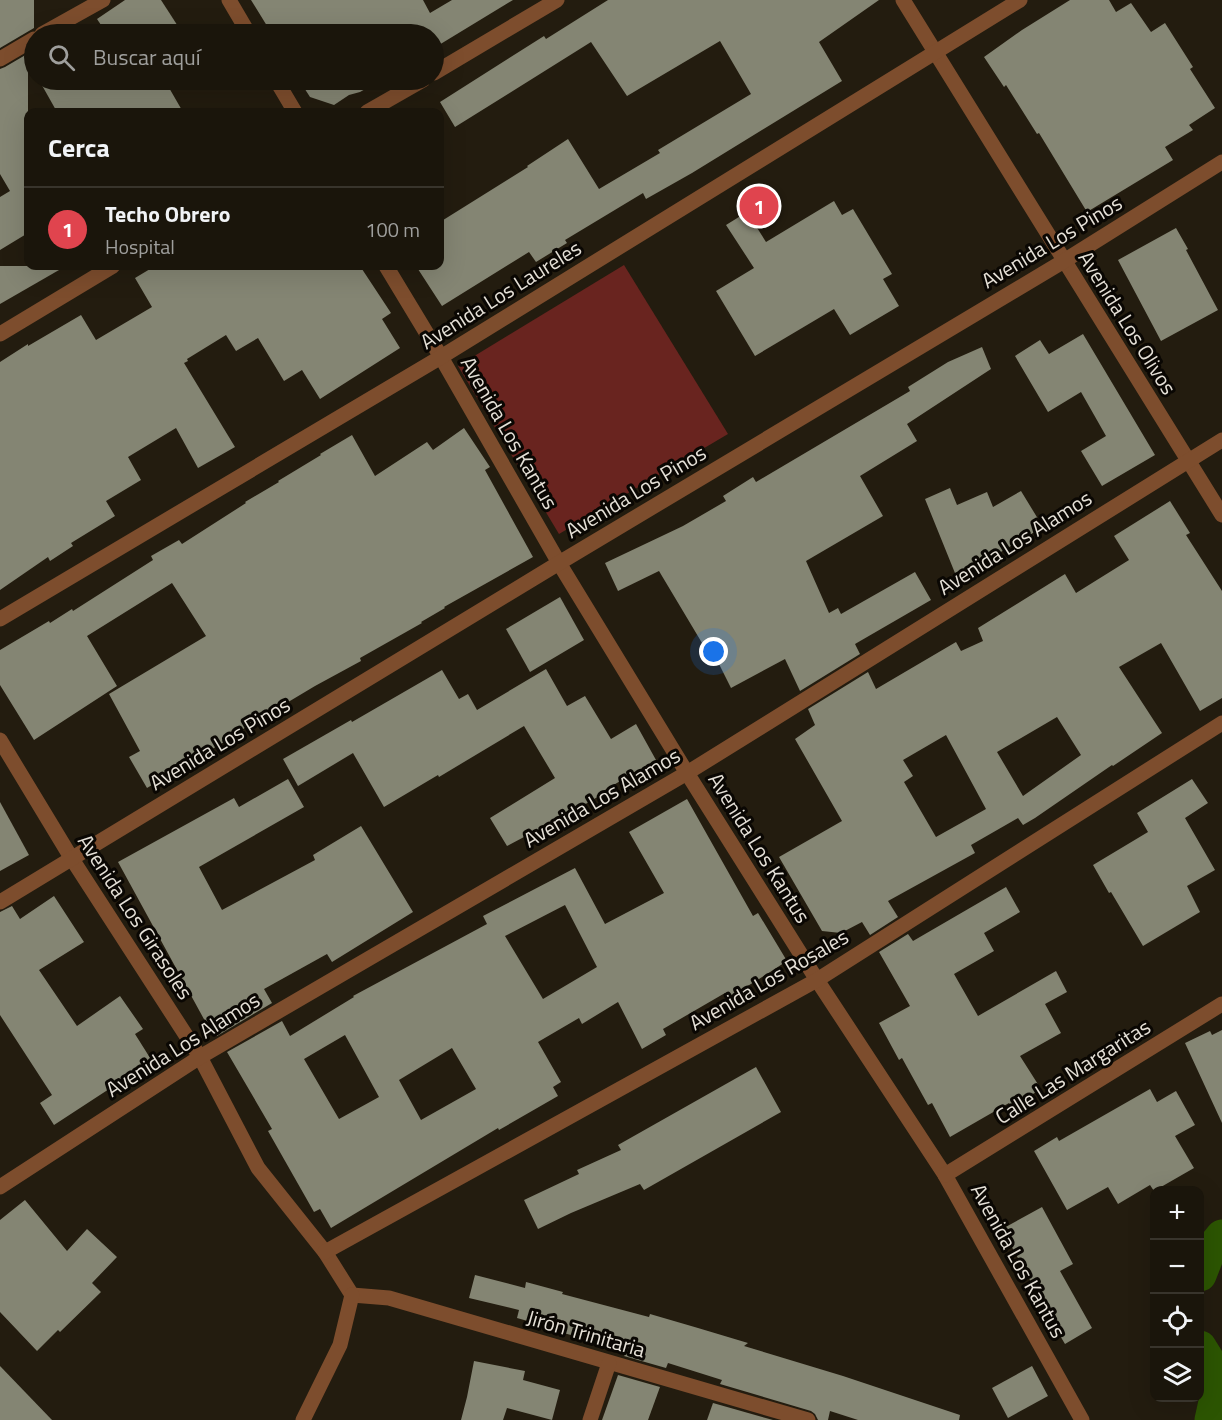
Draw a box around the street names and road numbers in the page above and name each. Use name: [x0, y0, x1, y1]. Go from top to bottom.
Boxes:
street label: Avenida Los Pinos: [975, 186, 1128, 296]
street label: Avenida Los Laureles: [414, 232, 587, 357]
street label: Avenida Los Olivos: [1071, 244, 1185, 401]
street label: Avenida Los Kantus: [453, 350, 567, 515]
street label: Avenida Los Pinos: [559, 436, 712, 546]
street label: Avenida Los Alamos: [931, 482, 1098, 602]
street label: Avenida Los Pinos: [143, 688, 296, 798]
street label: Avenida Los Alamos: [517, 739, 686, 855]
street label: Avenida Los Kantus: [701, 766, 819, 929]
street label: Avenida Los Girasoles: [70, 827, 201, 1006]
street label: Avenida Los Rosales: [683, 920, 854, 1038]
street label: Avenida Los Alamos: [99, 984, 266, 1104]
street label: Calle Las Margaritas: [989, 1010, 1156, 1132]
street label: Avenida Los Kantus: [963, 1177, 1075, 1344]
street label: Jirón Trinitaria: [523, 1301, 650, 1365]

